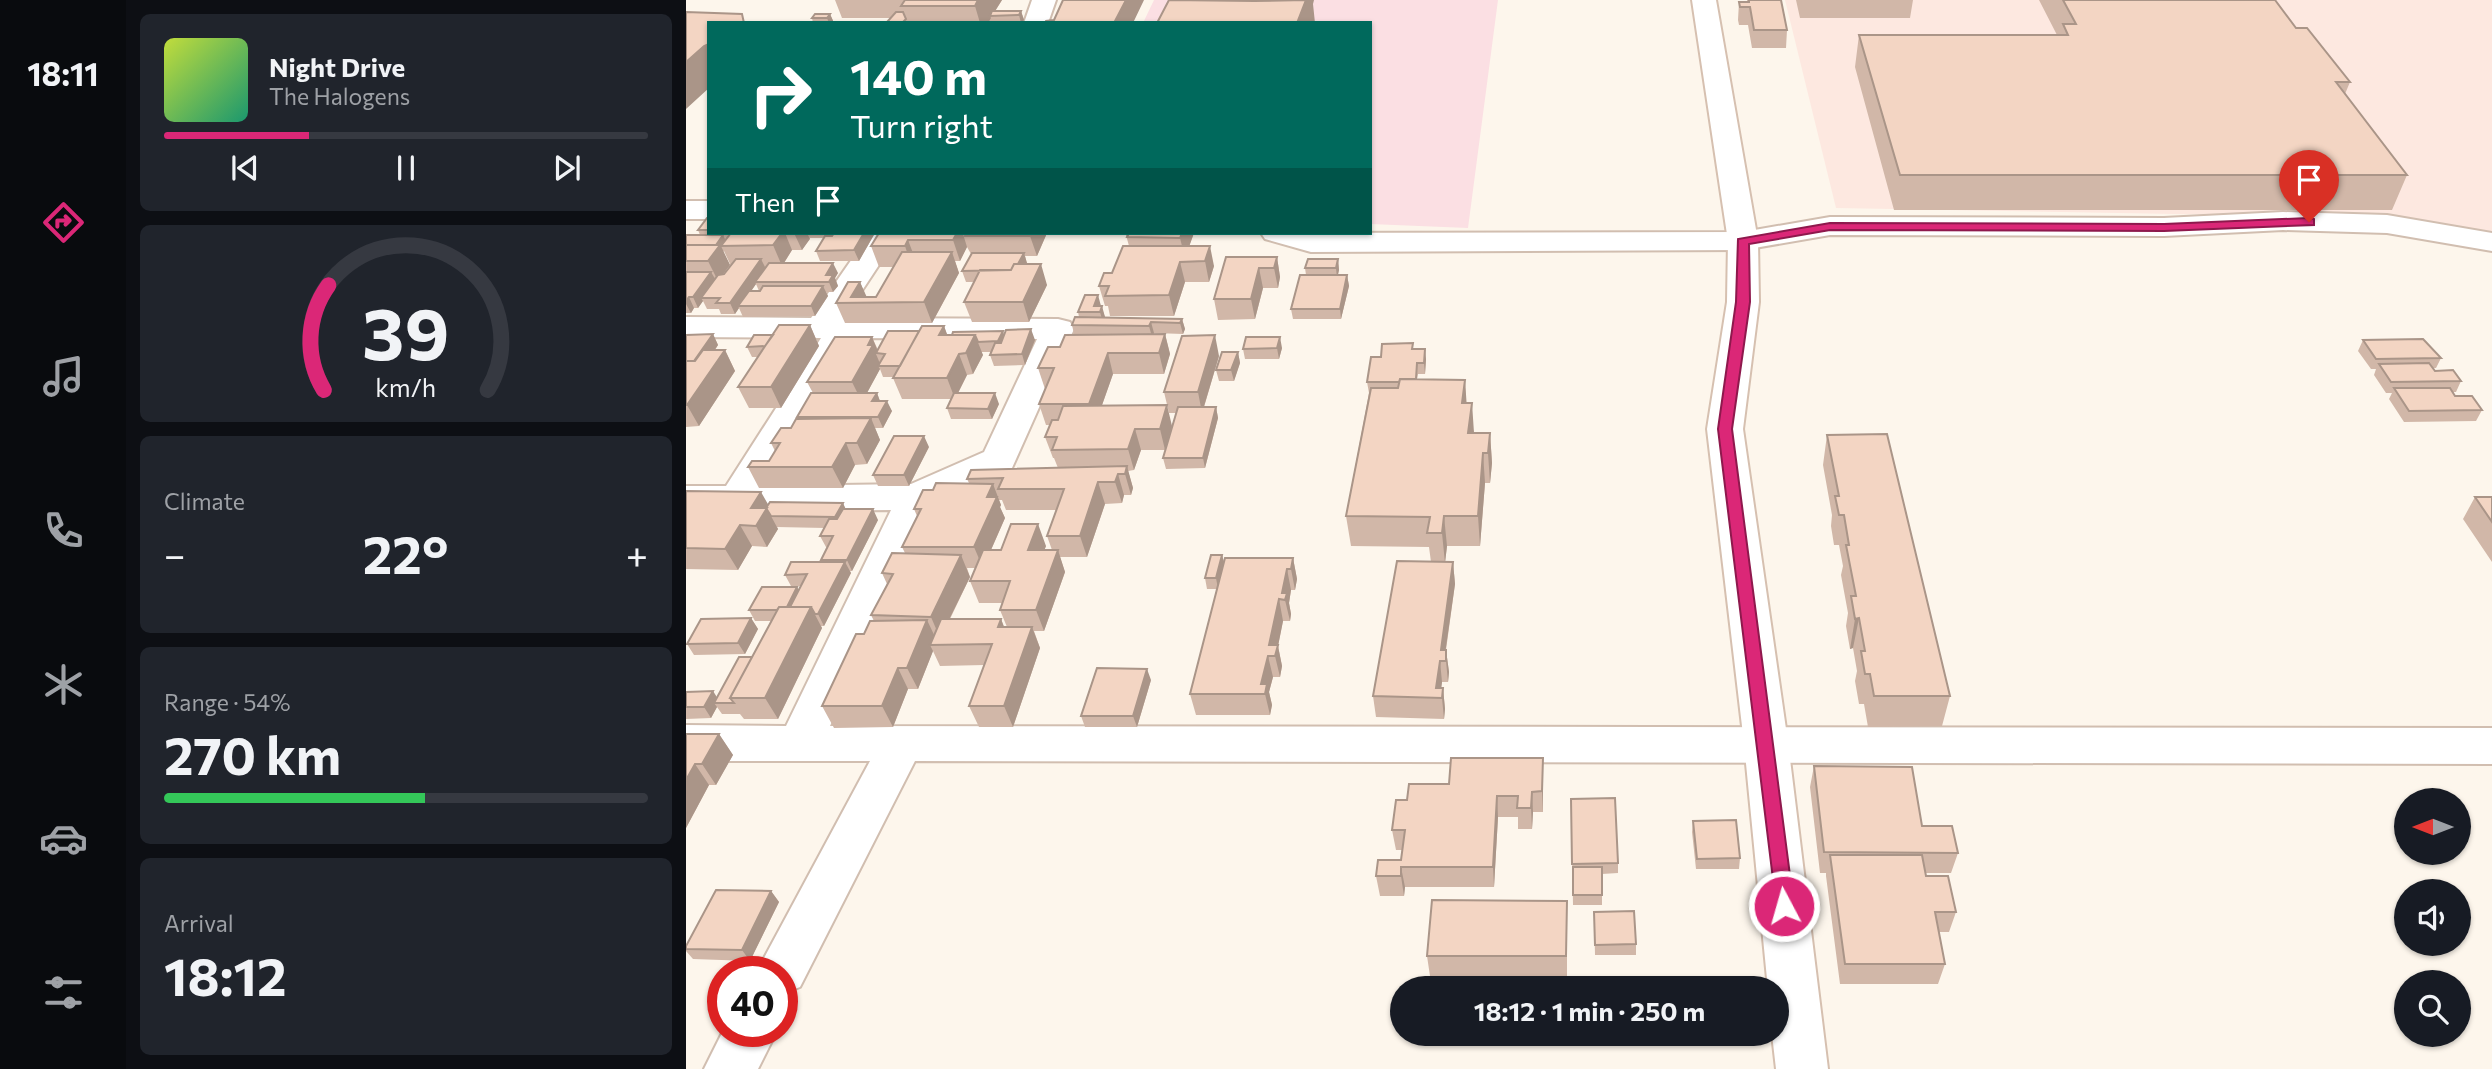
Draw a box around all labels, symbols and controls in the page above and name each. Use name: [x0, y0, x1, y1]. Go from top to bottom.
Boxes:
text: 140 m: [850, 45, 987, 105]
icon: right: [735, 49, 826, 140]
text: Night Drive: [269, 51, 405, 82]
text: 18:11: [27, 53, 99, 93]
text: The Halogens: [269, 82, 410, 110]
text: Turn right: [850, 105, 993, 145]
icon: previous: [226, 149, 264, 187]
icon: pause: [387, 149, 425, 187]
icon: next: [548, 149, 586, 187]
pin: [2279, 150, 2339, 222]
icon: arrive: [2290, 161, 2328, 199]
icon: arrive: [809, 182, 847, 220]
text: Then: [735, 186, 795, 217]
icon: directions: [39, 198, 88, 247]
text: 39: [362, 286, 450, 375]
icon: music: [39, 352, 88, 401]
text: km/h: [376, 371, 436, 401]
text: Climate: [164, 487, 245, 515]
icon: phone: [39, 506, 88, 555]
text: 22°: [363, 521, 448, 585]
text: −: [164, 530, 186, 577]
text: +: [626, 530, 648, 577]
icon: climate: [39, 660, 88, 709]
text: Range · 54%: [164, 688, 290, 716]
text: 270 km: [164, 722, 341, 786]
north arrow: [2394, 788, 2471, 864]
map controls: [2394, 788, 2471, 1047]
icon: car: [39, 814, 88, 863]
position arrow: [1747, 869, 1821, 943]
button: sound: [2394, 879, 2471, 956]
text: Arrival: [164, 909, 234, 937]
text: 18:12: [164, 943, 287, 1007]
speed limit sign: 40: [707, 956, 798, 1047]
icon: filters: [39, 968, 88, 1017]
button: search: [2394, 970, 2471, 1047]
text: 18:12 · 1 min · 250 m: [1474, 995, 1705, 1026]

